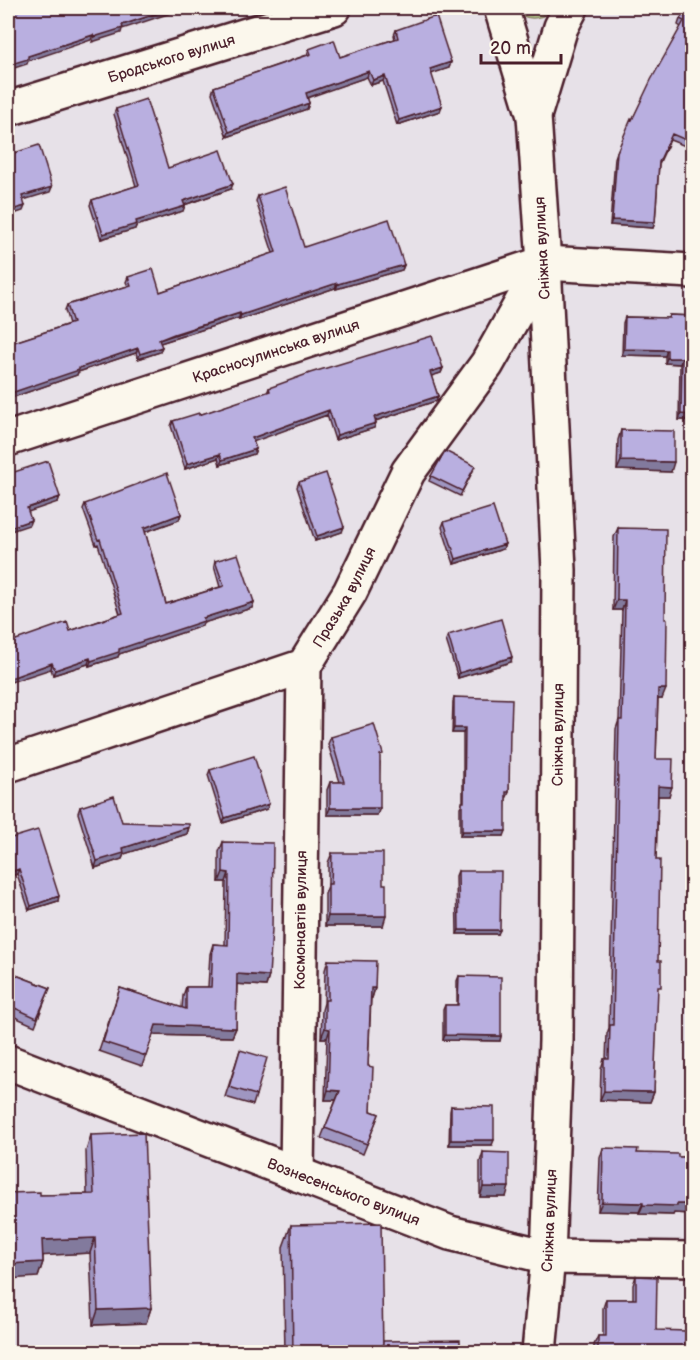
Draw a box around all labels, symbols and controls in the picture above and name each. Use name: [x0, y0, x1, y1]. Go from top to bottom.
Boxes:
scale bar: [481, 27, 560, 65]
street label: Бродського вулиця: [106, 30, 237, 87]
text: 20 m: [490, 38, 531, 59]
street label: Сніжна вулиця: [530, 196, 555, 300]
street label: Красносулинська вулиця: [190, 315, 362, 388]
street label: Празька вулиця: [309, 544, 380, 651]
street label: Сніжна вулиця: [549, 683, 568, 786]
street label: Космонавтів вулиця: [291, 850, 311, 990]
street label: Вознесенського вулиця: [265, 1154, 423, 1230]
street label: Сніжна вулиця: [538, 1169, 561, 1273]

